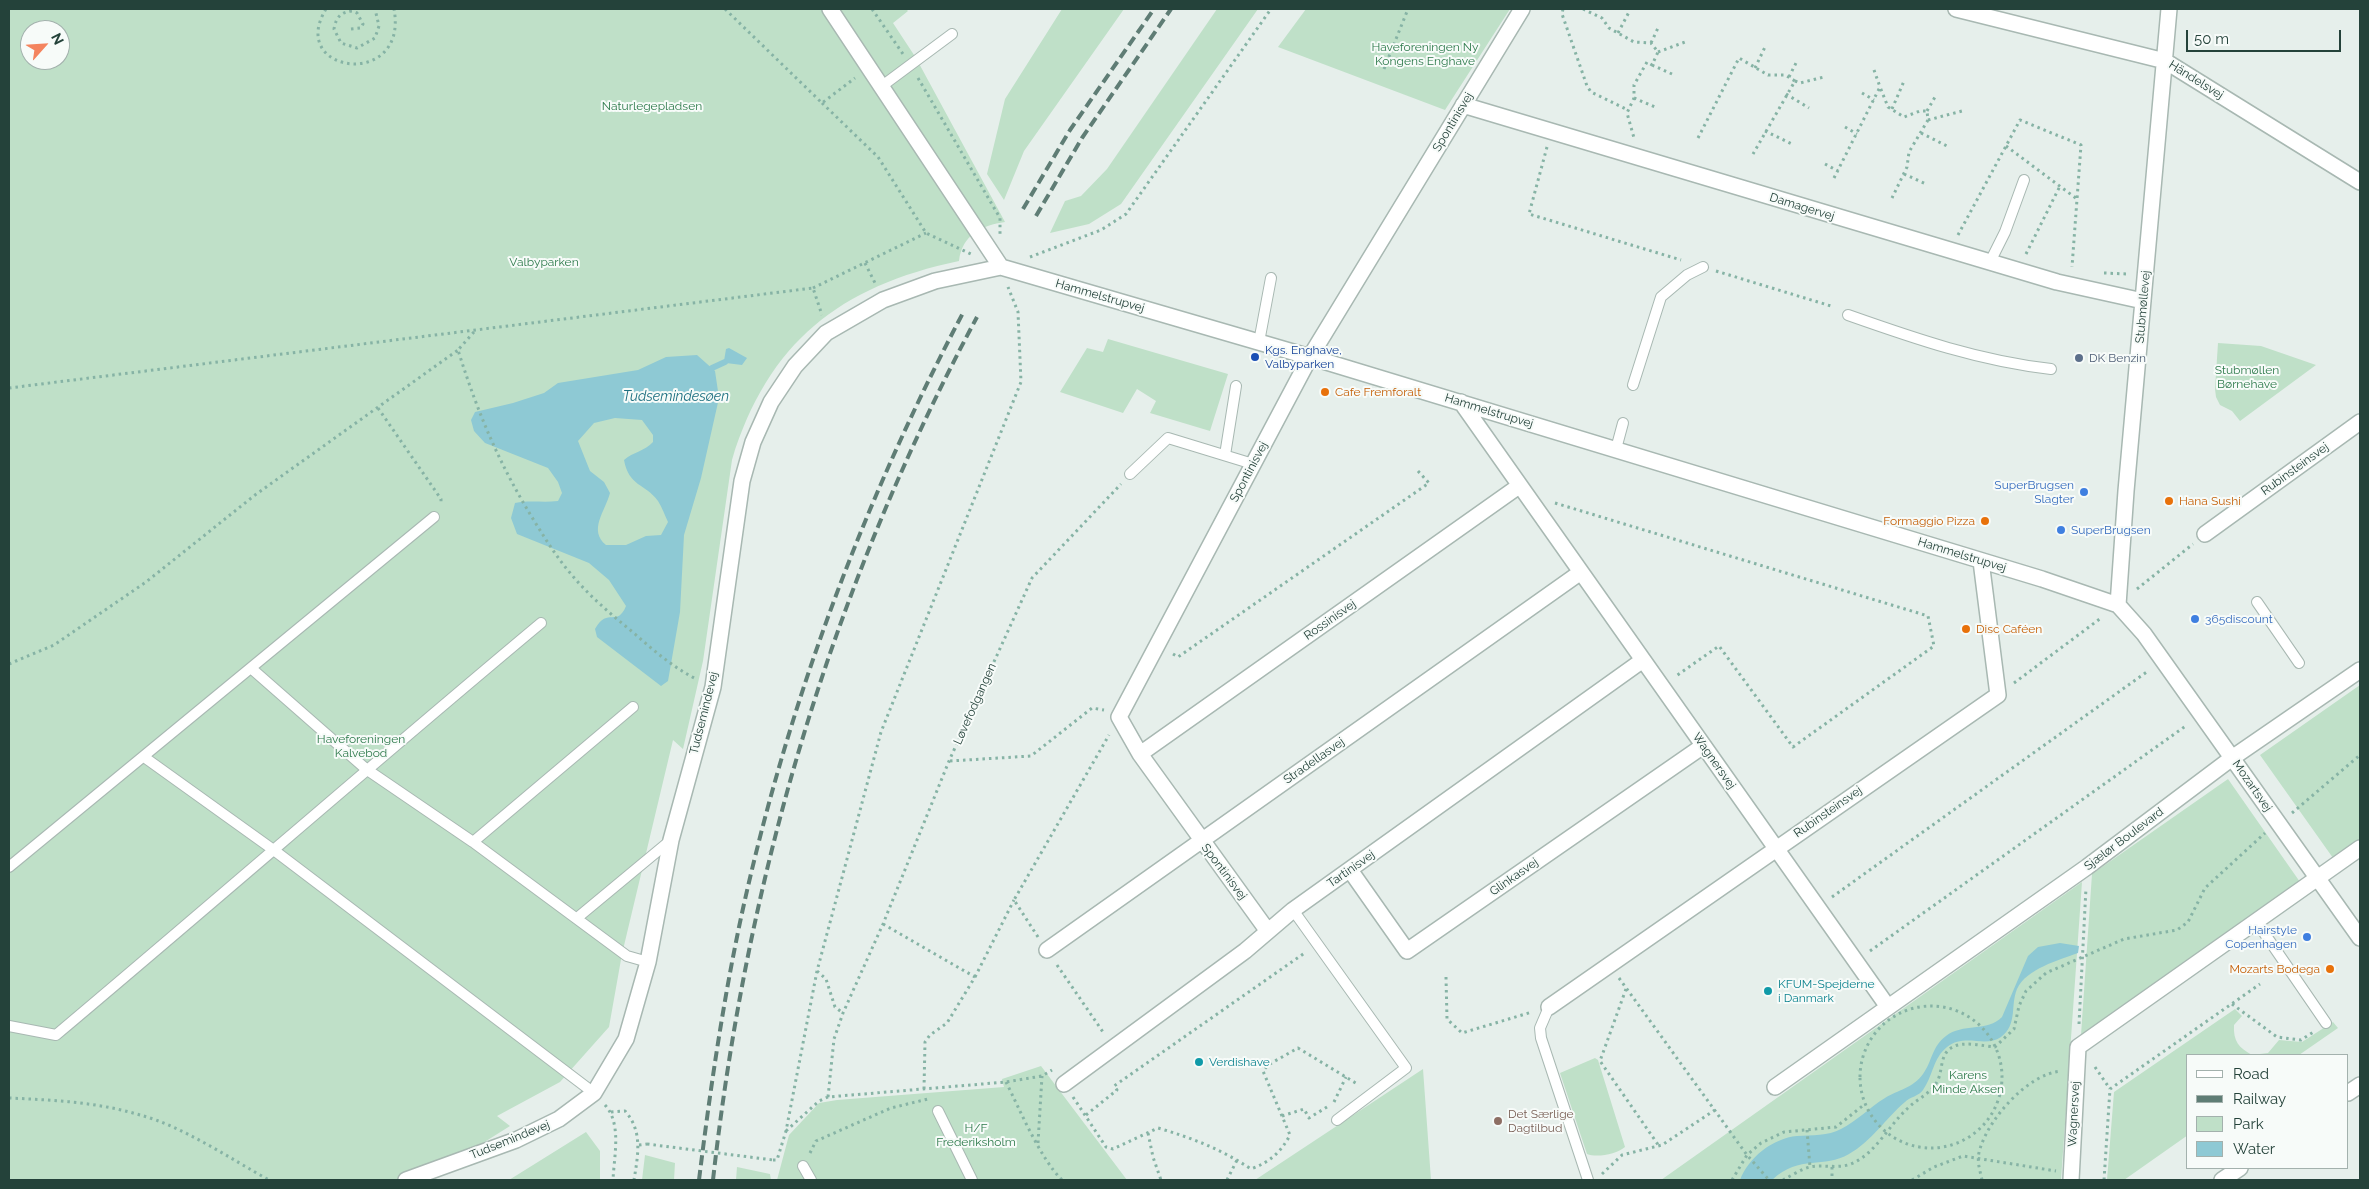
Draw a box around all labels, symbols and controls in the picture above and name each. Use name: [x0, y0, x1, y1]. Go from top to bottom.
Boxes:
north arrow: [20, 20, 70, 70]
scale bar: [2189, 20, 2344, 52]
text: 50 m: [2194, 30, 2229, 48]
text: N: [48, 31, 67, 47]
park label: Haveforeningen Ny Kongens Enghave: [1371, 40, 1479, 68]
street label: Händelsvej: [2166, 58, 2226, 102]
street label: Spontinisvej: [1430, 90, 1476, 154]
park label: Naturlegepladsen: [602, 99, 702, 113]
street label: Damagervej: [1768, 190, 1836, 224]
park label: Valbyparken: [509, 255, 579, 269]
street label: Stubmøllevej: [2133, 270, 2153, 344]
street label: Hammelstrupvej: [1054, 276, 1146, 316]
place label: Kgs. Enghave, Valbyparken: [1265, 343, 1342, 371]
marker: Kgs. Enghave, Valbyparken: [1249, 351, 1261, 363]
place label: DK Benzin: [2089, 351, 2146, 365]
marker: DK Benzin: [2073, 352, 2085, 364]
park label: Stubmøllen Børnehave: [2215, 363, 2279, 391]
place label: Cafe Fremforalt: [1335, 385, 1421, 399]
marker: Cafe Fremforalt: [1319, 386, 1331, 398]
water label: Tudsemindesøen: [623, 389, 729, 405]
street label: Hammelstrupvej: [1443, 391, 1535, 431]
street label: Spontinisvej: [1227, 439, 1271, 505]
street label: Rubinsteinsvej: [2258, 440, 2332, 498]
place label: SuperBrugsen Slagter: [1994, 478, 2074, 506]
marker: SuperBrugsen Slagter: [2078, 486, 2090, 498]
place label: Hana Sushi: [2179, 494, 2241, 508]
marker: Hana Sushi: [2163, 495, 2175, 507]
place label: Formaggio Pizza: [1883, 514, 1975, 528]
marker: Formaggio Pizza: [1979, 515, 1991, 527]
place label: SuperBrugsen: [2071, 523, 2151, 537]
marker: SuperBrugsen: [2055, 524, 2067, 536]
street label: Hammelstrupvej: [1916, 535, 2008, 575]
street label: Rossinisvej: [1301, 597, 1359, 643]
place label: 365discount: [2205, 612, 2273, 626]
marker: 365discount: [2189, 613, 2201, 625]
place label: Disc Caféen: [1976, 622, 2042, 636]
marker: Disc Caféen: [1960, 623, 1972, 635]
street label: Løvefodgangen: [951, 661, 999, 747]
street label: Tudsemindevej: [687, 670, 721, 756]
street label: Wagnersvej: [1689, 730, 1739, 792]
park label: Haveforeningen Kalvebod: [317, 732, 405, 760]
street label: Stradellasvej: [1281, 735, 1347, 787]
street label: Mozartsvej: [2229, 757, 2275, 815]
street label: Rubinsteinsvej: [1791, 783, 1865, 841]
street label: Sjælør Boulevard: [2082, 805, 2166, 873]
street label: Spontinisvej: [1198, 841, 1250, 903]
street label: Tartinisvej: [1324, 847, 1378, 891]
street label: Glinkasvej: [1487, 855, 1541, 899]
place label: Hairstyle Copenhagen: [2225, 923, 2297, 951]
marker: Hairstyle Copenhagen: [2301, 931, 2313, 943]
place label: Mozarts Bodega: [2229, 962, 2320, 976]
marker: Mozarts Bodega: [2324, 963, 2336, 975]
place label: KFUM-Spejderne i Danmark: [1778, 977, 1875, 1005]
marker: KFUM-Spejderne i Danmark: [1762, 985, 1774, 997]
legend: [2186, 1054, 2349, 1169]
place label: Verdishave: [1209, 1055, 1270, 1069]
marker: Verdishave: [1193, 1056, 1205, 1068]
text: Road: [2233, 1065, 2269, 1083]
park label: Karens Minde Aksen: [1932, 1068, 2004, 1096]
street label: Wagnersvej: [2065, 1081, 2083, 1147]
text: Railway: [2233, 1090, 2286, 1108]
place label: Det Særlige Dagtilbud: [1508, 1107, 1574, 1135]
marker: Det Særlige Dagtilbud: [1492, 1115, 1504, 1127]
text: Park: [2233, 1115, 2264, 1133]
street label: Tudsemindevej: [468, 1117, 552, 1163]
park label: H/F Frederiksholm: [936, 1121, 1016, 1149]
text: Water: [2233, 1140, 2275, 1158]

